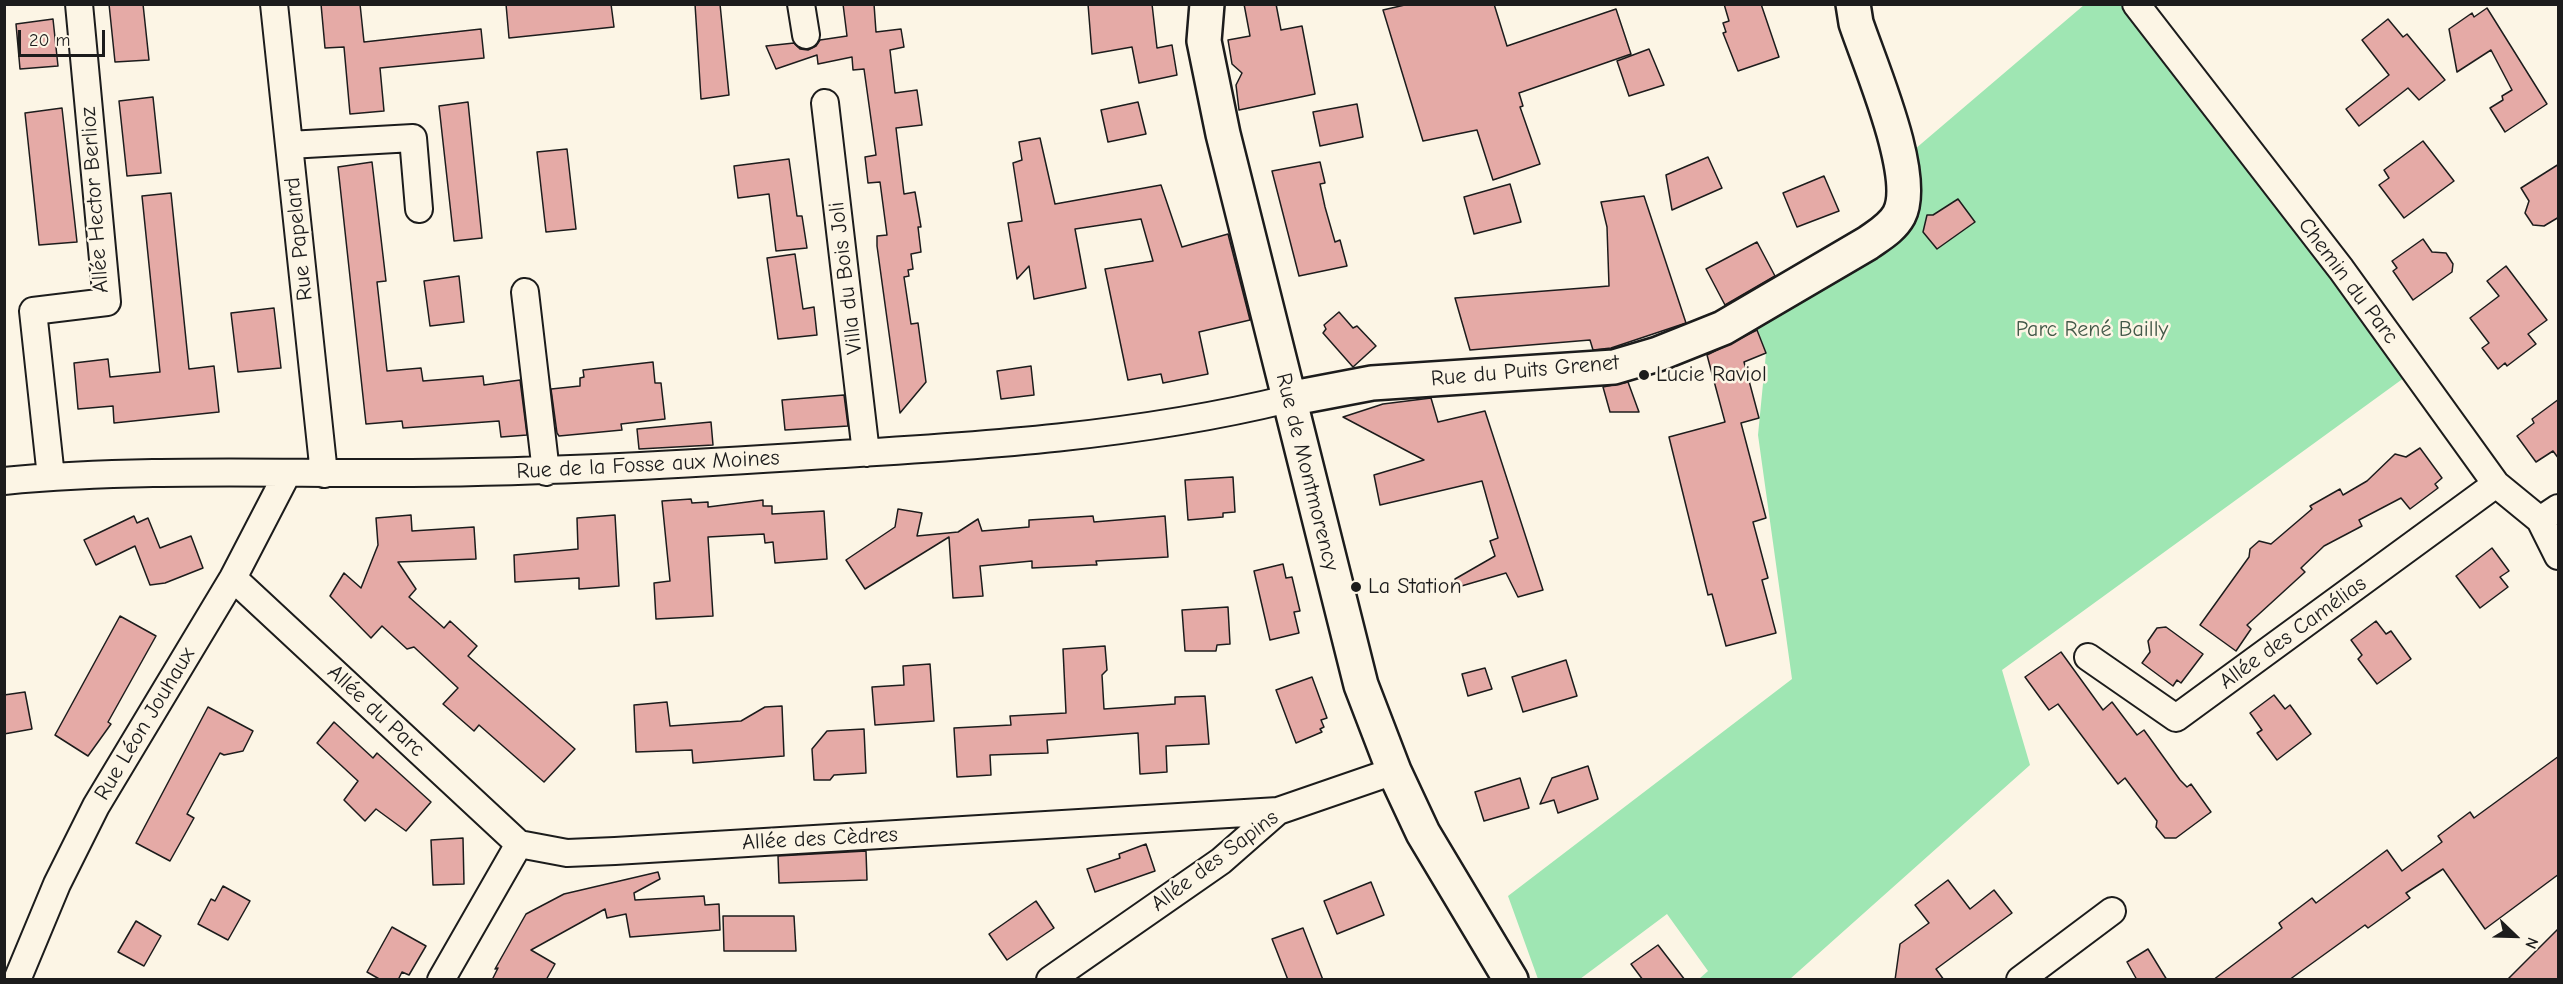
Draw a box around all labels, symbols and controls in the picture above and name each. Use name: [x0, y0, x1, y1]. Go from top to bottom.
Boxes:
scale bar: [21, 18, 108, 56]
text: 20 m: [29, 30, 70, 51]
street label: Allée Hector Berlioz: [75, 106, 115, 294]
street label: Rue Papelard: [279, 176, 319, 302]
street label: Villa du Bois Joli: [824, 200, 868, 356]
street label: Chemin du Parc: [2292, 213, 2404, 349]
park label: Parc René Bailly: [2016, 317, 2168, 343]
street label: Rue du Puits Grenet: [1430, 350, 1620, 392]
place label: Lucie Raviol: [1656, 362, 1767, 388]
marker: Lucie Raviol: [1637, 368, 1651, 382]
street label: Rue de Montmorency: [1270, 370, 1344, 574]
street label: Rue de la Fosse aux Moines: [516, 445, 780, 485]
street label: Allée des Camélias: [2214, 571, 2372, 695]
place label: La Station: [1368, 574, 1462, 600]
marker: La Station: [1349, 580, 1363, 594]
street label: Rue Léon Jouhaux: [89, 643, 201, 805]
street label: Allée du Parc: [322, 659, 430, 763]
street label: Allée des Sapins: [1146, 805, 1284, 917]
street label: Allée des Cèdres: [742, 822, 898, 856]
north arrow: [2485, 906, 2545, 966]
text: N: [2521, 935, 2542, 951]

